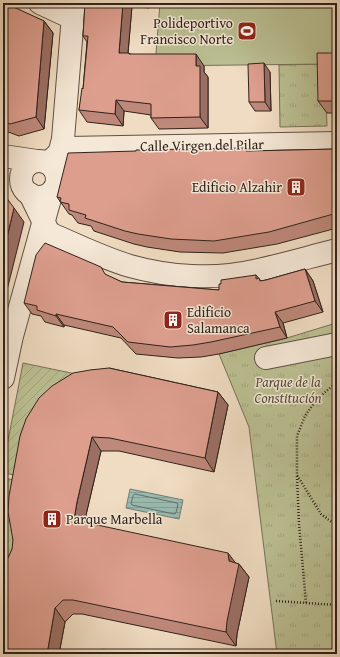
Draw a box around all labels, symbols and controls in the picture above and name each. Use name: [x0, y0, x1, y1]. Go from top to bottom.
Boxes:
place label: Polideportivo Francisco Norte: [140, 13, 233, 49]
sports icon: Polideportivo Francisco Norte: [236, 20, 258, 42]
street label: Calle Virgen del Pilar: [140, 134, 264, 156]
building icon: Edificio Alzahir: [285, 176, 307, 198]
place label: Edificio Alzahir: [192, 177, 282, 197]
place label: Edificio Salamanca: [187, 302, 250, 338]
building icon: Edificio Salamanca: [162, 309, 184, 331]
park label: Parque de la Constitución: [254, 372, 321, 408]
building icon: Parque Marbella: [41, 508, 63, 530]
place label: Parque Marbella: [66, 509, 163, 529]

